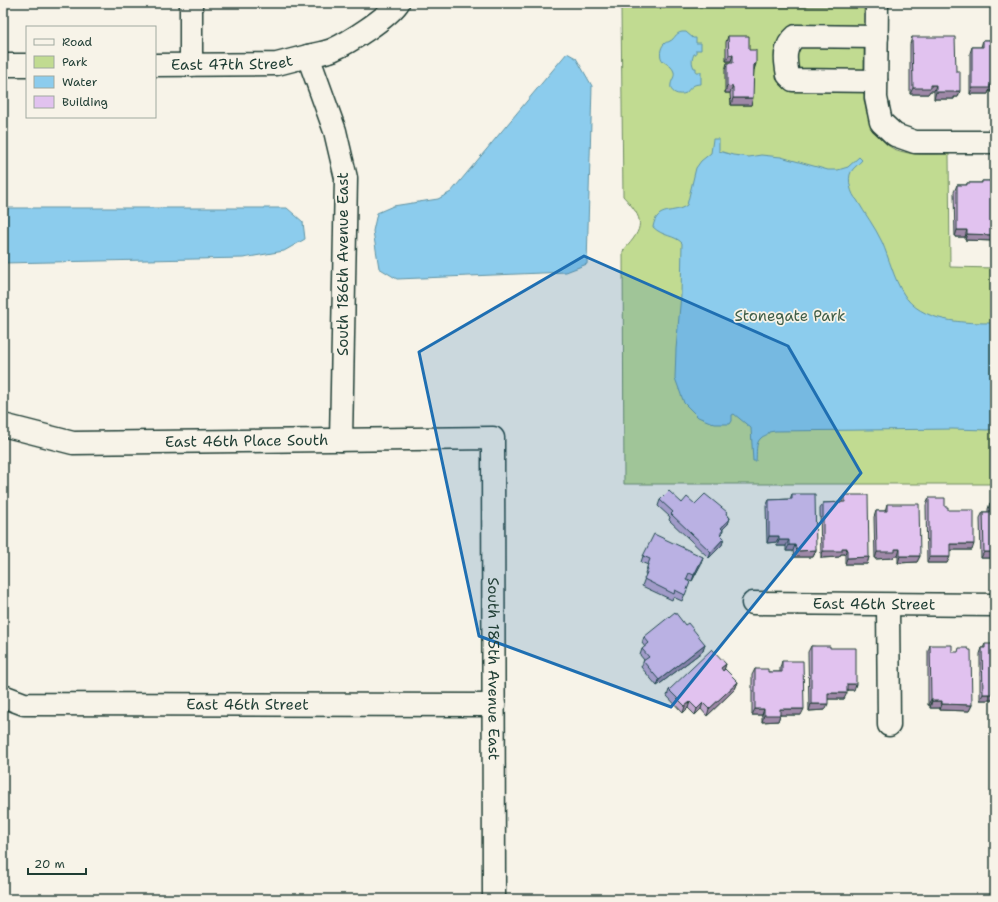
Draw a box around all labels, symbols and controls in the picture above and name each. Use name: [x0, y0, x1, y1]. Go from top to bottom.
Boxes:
legend: [26, 26, 156, 118]
text: Road: [62, 34, 93, 50]
street label: East 47th Street: [171, 50, 295, 75]
text: Park: [62, 54, 88, 70]
text: Water: [62, 74, 98, 90]
text: Building: [62, 94, 108, 110]
street label: South 186th Avenue East: [333, 172, 353, 356]
park label: Stonegate Park: [734, 306, 846, 326]
street label: East 46th Place South: [165, 430, 329, 452]
street label: South 185th Avenue East: [483, 577, 504, 760]
street label: East 46th Street: [813, 593, 935, 615]
street label: East 46th Street: [186, 694, 309, 715]
scale bar: [28, 850, 86, 876]
text: 20 m: [34, 856, 65, 872]

